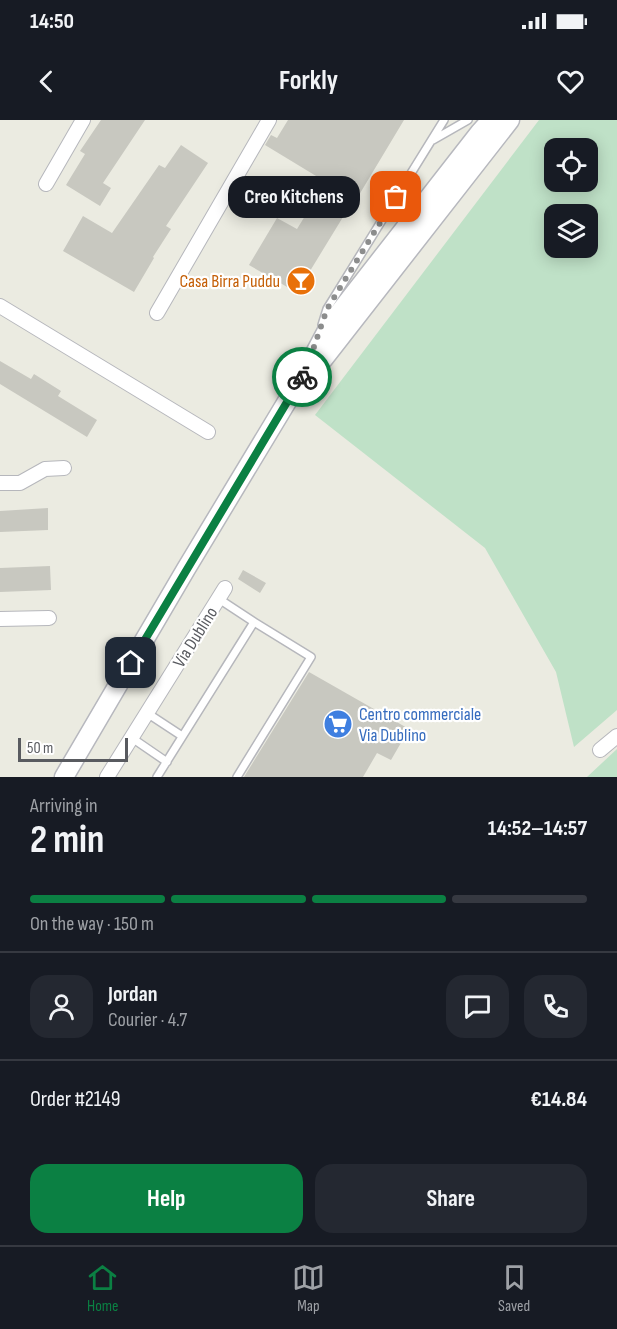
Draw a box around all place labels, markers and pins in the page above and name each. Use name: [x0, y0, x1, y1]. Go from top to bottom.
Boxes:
pin: [370, 171, 421, 222]
callout: Creo Kitchens: [228, 176, 360, 218]
bar icon: Casa Birra Puddu: [285, 265, 317, 297]
place label: Casa Birra Puddu: [180, 271, 280, 292]
pin: [105, 637, 156, 688]
place label: Centro commerciale Via Dublino: [359, 704, 481, 746]
supermarket icon: Centro commerciale Via Dublino: [322, 708, 354, 740]

